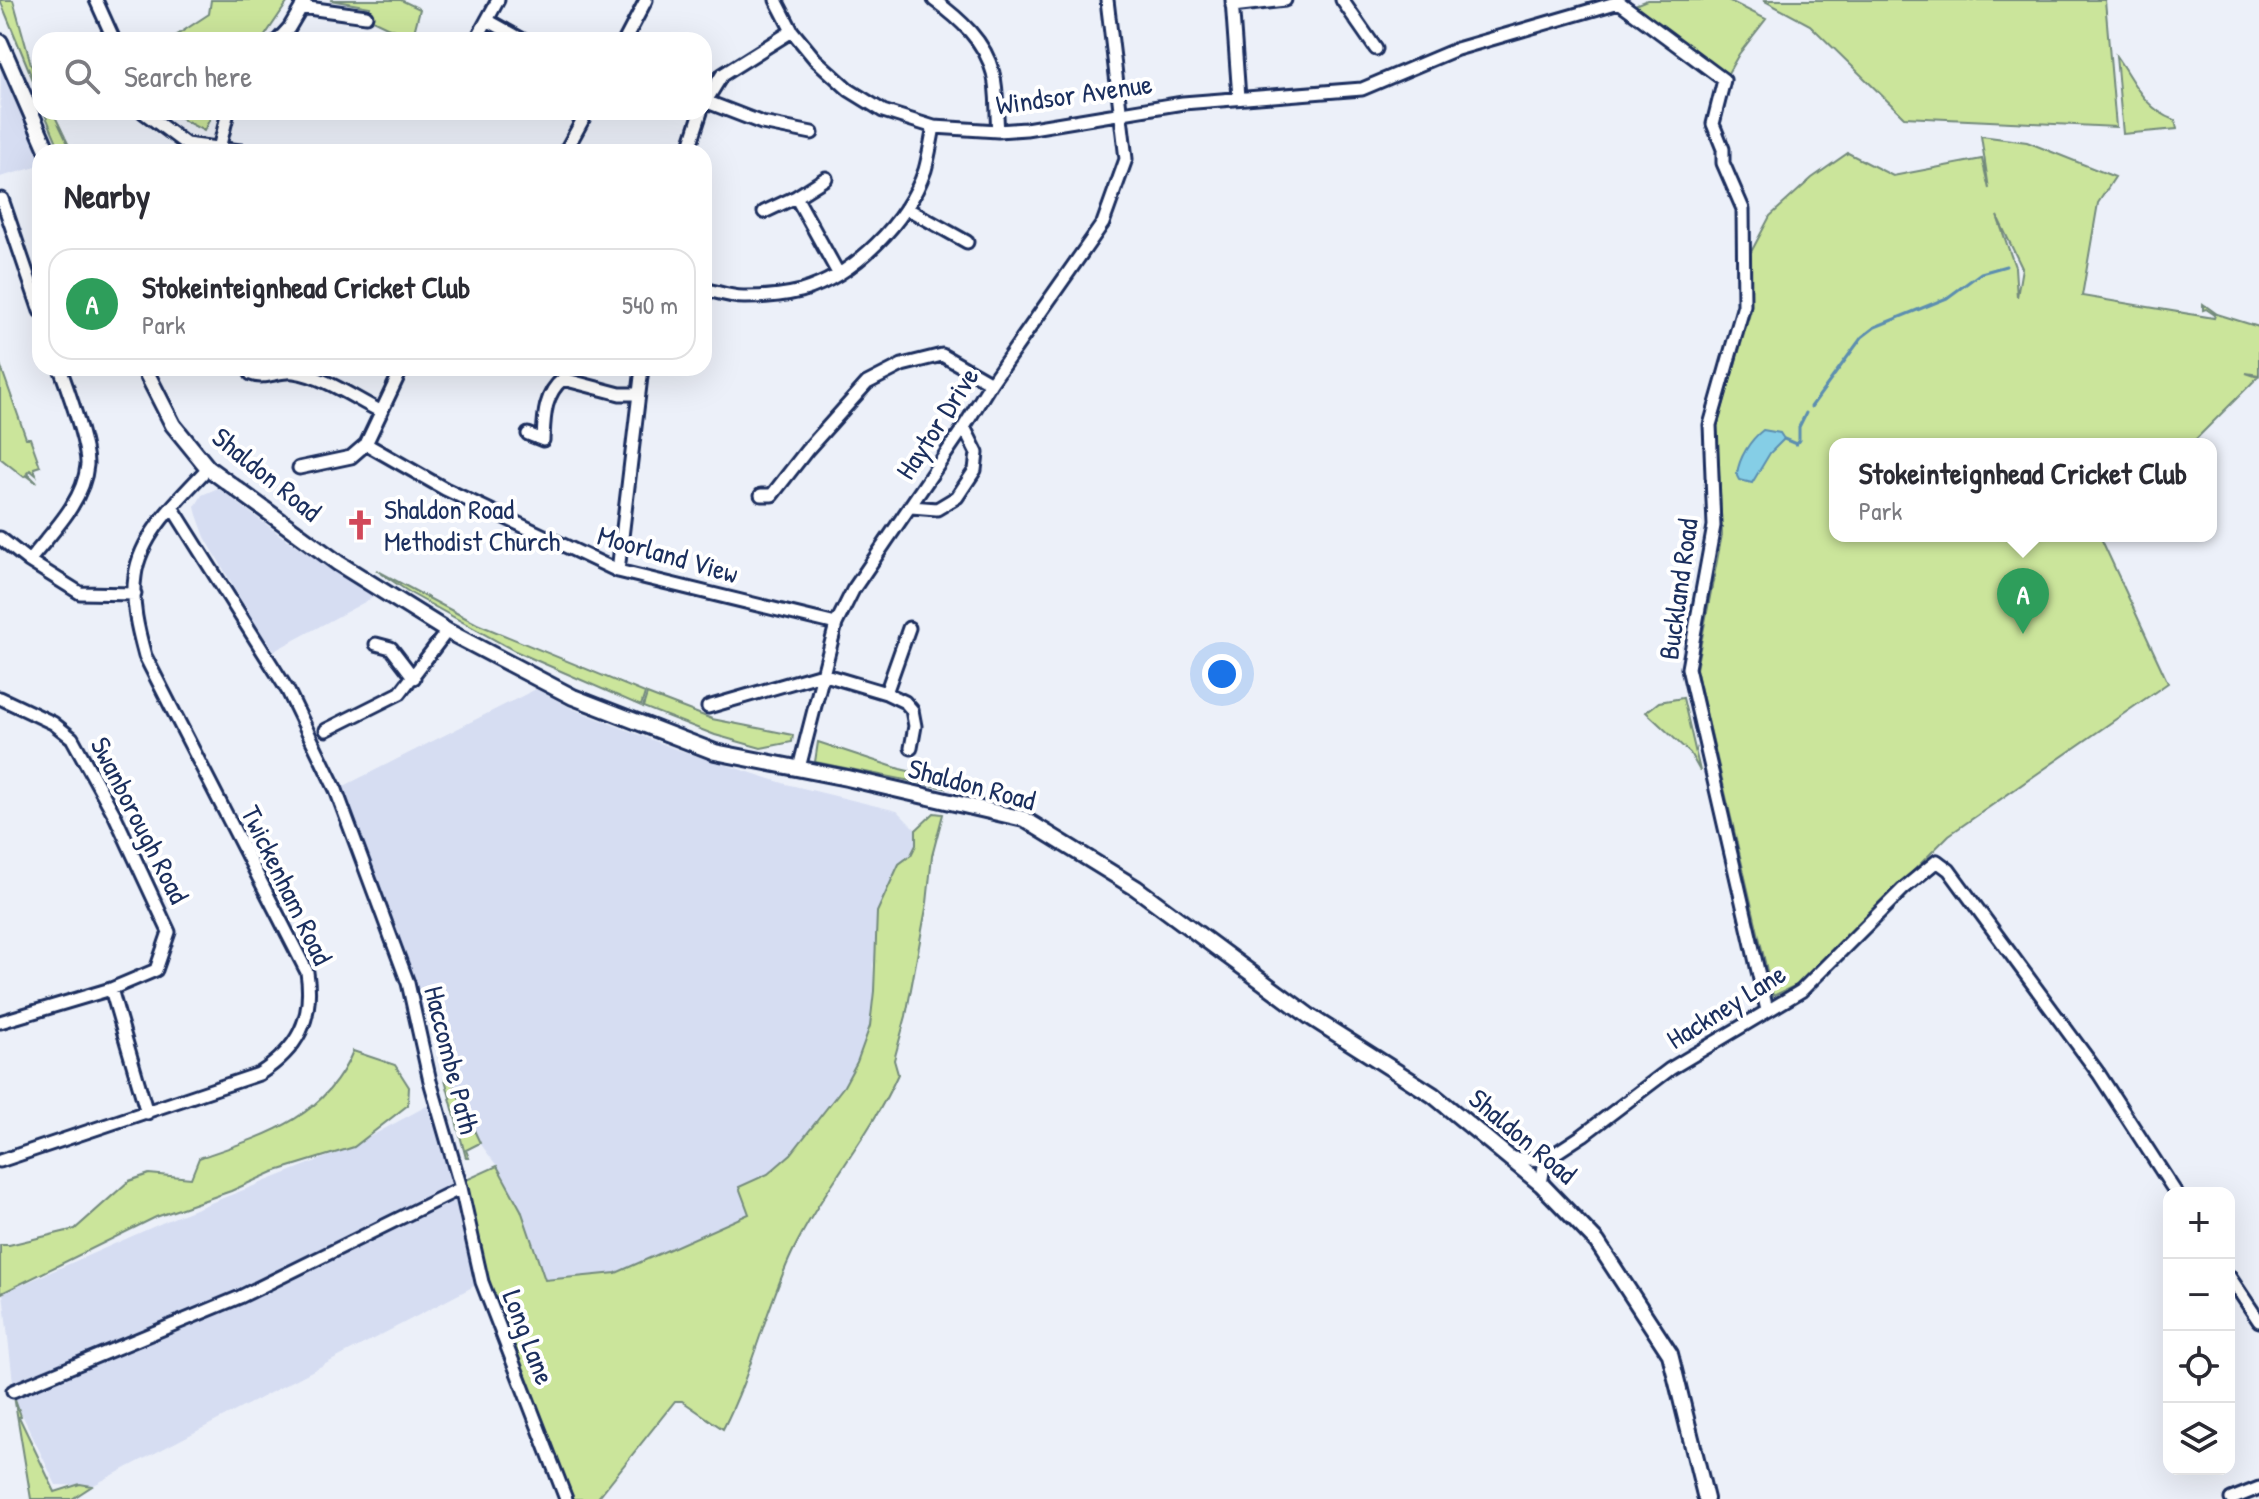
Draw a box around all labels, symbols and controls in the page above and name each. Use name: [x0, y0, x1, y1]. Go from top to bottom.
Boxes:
search box: [32, 32, 712, 120]
icon: search: [60, 54, 104, 98]
text: Search here: [124, 56, 252, 96]
street label: Windsor Avenue: [993, 64, 1155, 124]
text: Nearby: [64, 173, 150, 219]
text: Stokeinteignhead Cricket Club: [142, 267, 470, 307]
text: A: [86, 287, 98, 322]
text: 540 m: [622, 287, 678, 322]
text: Park: [142, 307, 186, 342]
street label: Haytor Drive: [887, 359, 987, 487]
street label: Shaldon Road: [204, 418, 330, 530]
popup: [1829, 438, 2217, 542]
text: Stokeinteignhead Cricket Club: [1859, 453, 2187, 493]
place label: Shaldon Road Methodist Church: [384, 490, 560, 560]
text: Park: [1859, 493, 1902, 528]
church icon: Shaldon Road Methodist Church: [343, 508, 377, 542]
street label: Moorland View: [593, 516, 743, 592]
street label: Buckland Road: [1649, 516, 1707, 662]
pin: A: [1997, 568, 2049, 634]
your location: [1202, 654, 1242, 694]
street label: Swanborough Road: [82, 730, 198, 910]
street label: Shaldon Road: [904, 749, 1040, 819]
street label: Twickenham Road: [232, 799, 342, 971]
street label: Hackney Lane: [1659, 954, 1793, 1058]
street label: Haccombe Path: [415, 982, 489, 1138]
street label: Shaldon Road: [1461, 1080, 1585, 1192]
map controls: [2163, 1187, 2235, 1475]
button: +: [2163, 1187, 2235, 1259]
button: −: [2163, 1259, 2235, 1331]
street label: Long Lane: [494, 1284, 564, 1390]
button: locate: [2163, 1331, 2235, 1403]
button: layers: [2163, 1403, 2235, 1475]

